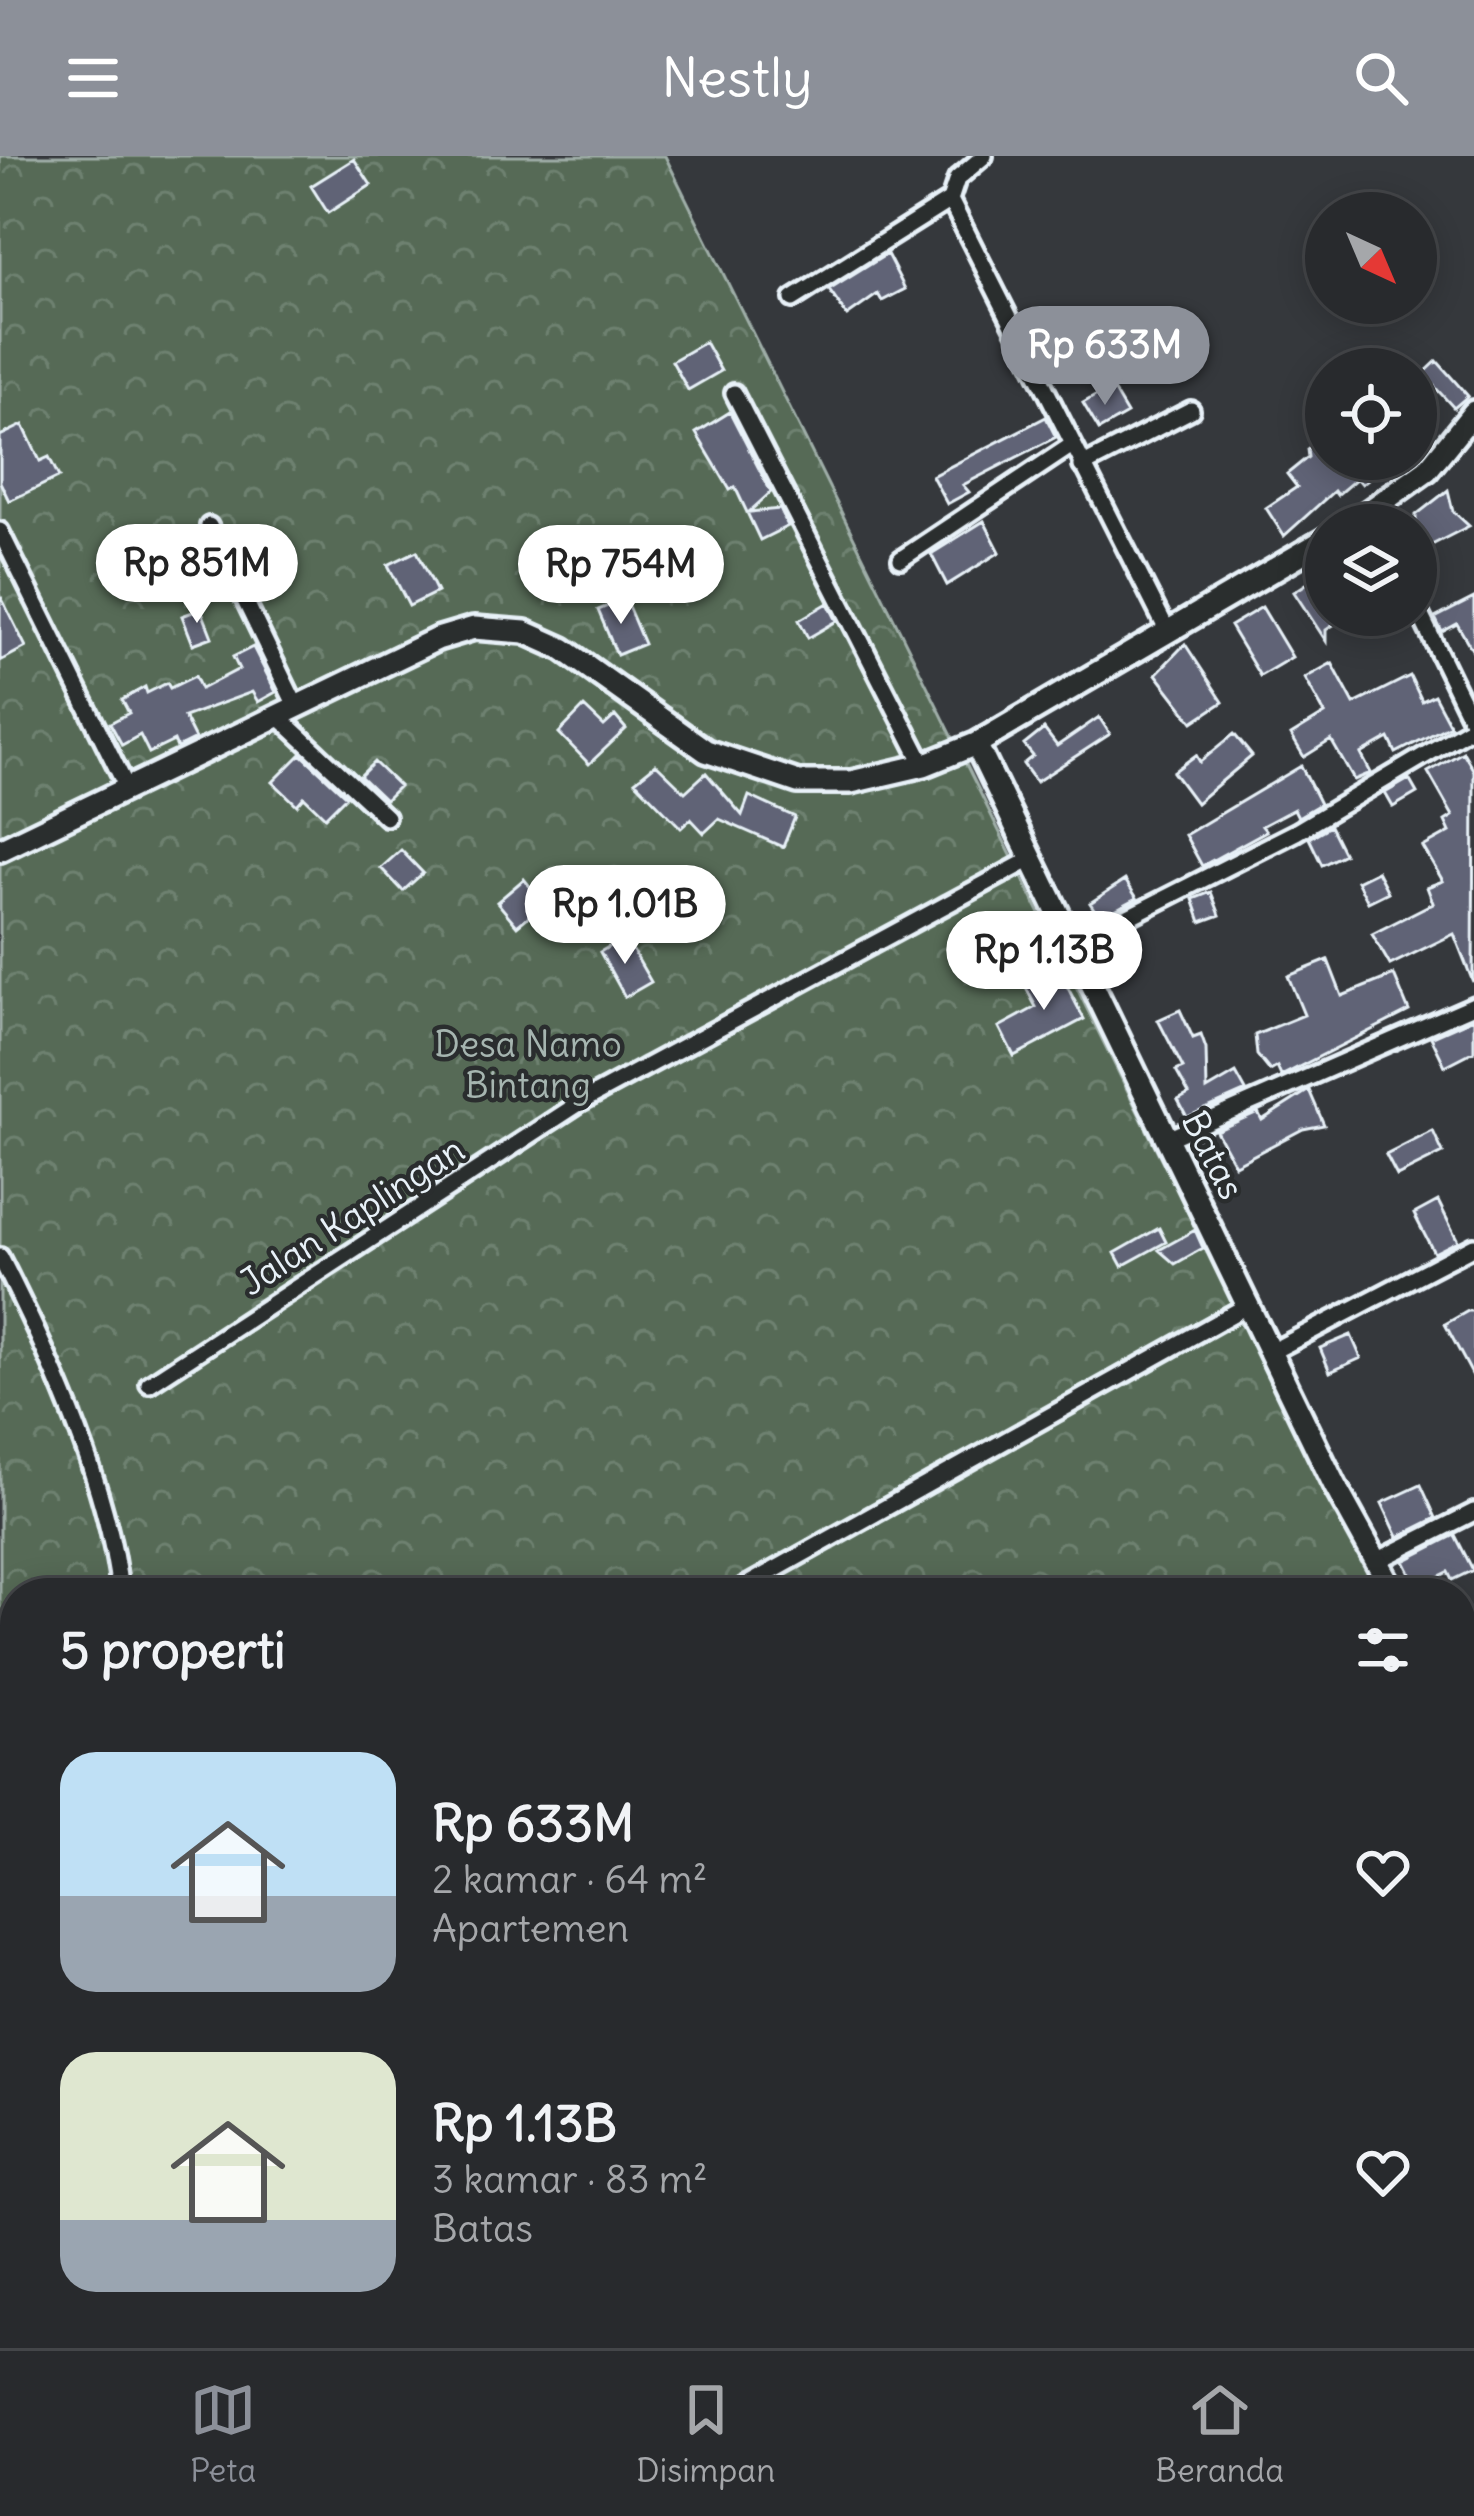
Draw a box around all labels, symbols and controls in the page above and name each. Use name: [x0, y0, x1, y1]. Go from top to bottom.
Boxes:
text: Nestly: [661, 44, 813, 112]
icon: menu: [60, 45, 126, 111]
icon: search: [1348, 45, 1414, 111]
north arrow: [1305, 192, 1437, 324]
map controls: [1305, 192, 1437, 636]
pin: Rp 633M: [994, 306, 1216, 408]
text: Rp 633M: [1028, 320, 1182, 369]
button: locate: [1305, 348, 1437, 480]
button: layers: [1305, 504, 1437, 636]
pin: Rp 851M: [86, 524, 308, 626]
pin: Rp 754M: [510, 525, 732, 627]
text: Rp 851M: [123, 538, 271, 587]
text: Rp 754M: [545, 539, 697, 588]
pin: Rp 1.01B: [501, 865, 749, 967]
text: Rp 1.01B: [552, 879, 698, 928]
pin: Rp 1.13B: [920, 911, 1168, 1013]
text: Rp 1.13B: [973, 925, 1115, 974]
park label: Desa Namo Bintang: [434, 1022, 622, 1108]
street label: Batas: [1172, 1103, 1254, 1207]
street label: Jalan Kaplingan: [231, 1127, 473, 1305]
icon: filters: [1350, 1617, 1416, 1683]
text: 5 properti: [60, 1618, 286, 1682]
text: Rp 633M: [432, 1791, 634, 1855]
icon: home: [156, 1800, 300, 1944]
icon: heart: [1350, 1839, 1416, 1905]
text: 2 kamar · 64 m²: [432, 1855, 707, 1904]
text: Apartemen: [432, 1904, 629, 1953]
text: Rp 1.13B: [432, 2091, 617, 2155]
icon: home: [156, 2100, 300, 2244]
icon: heart: [1350, 2139, 1416, 2205]
text: 3 kamar · 83 m²: [432, 2155, 708, 2204]
text: Batas: [432, 2204, 533, 2253]
tab: Peta: [190, 2377, 256, 2491]
tab: Disimpan: [636, 2377, 775, 2491]
tab: Beranda: [1155, 2377, 1284, 2491]

